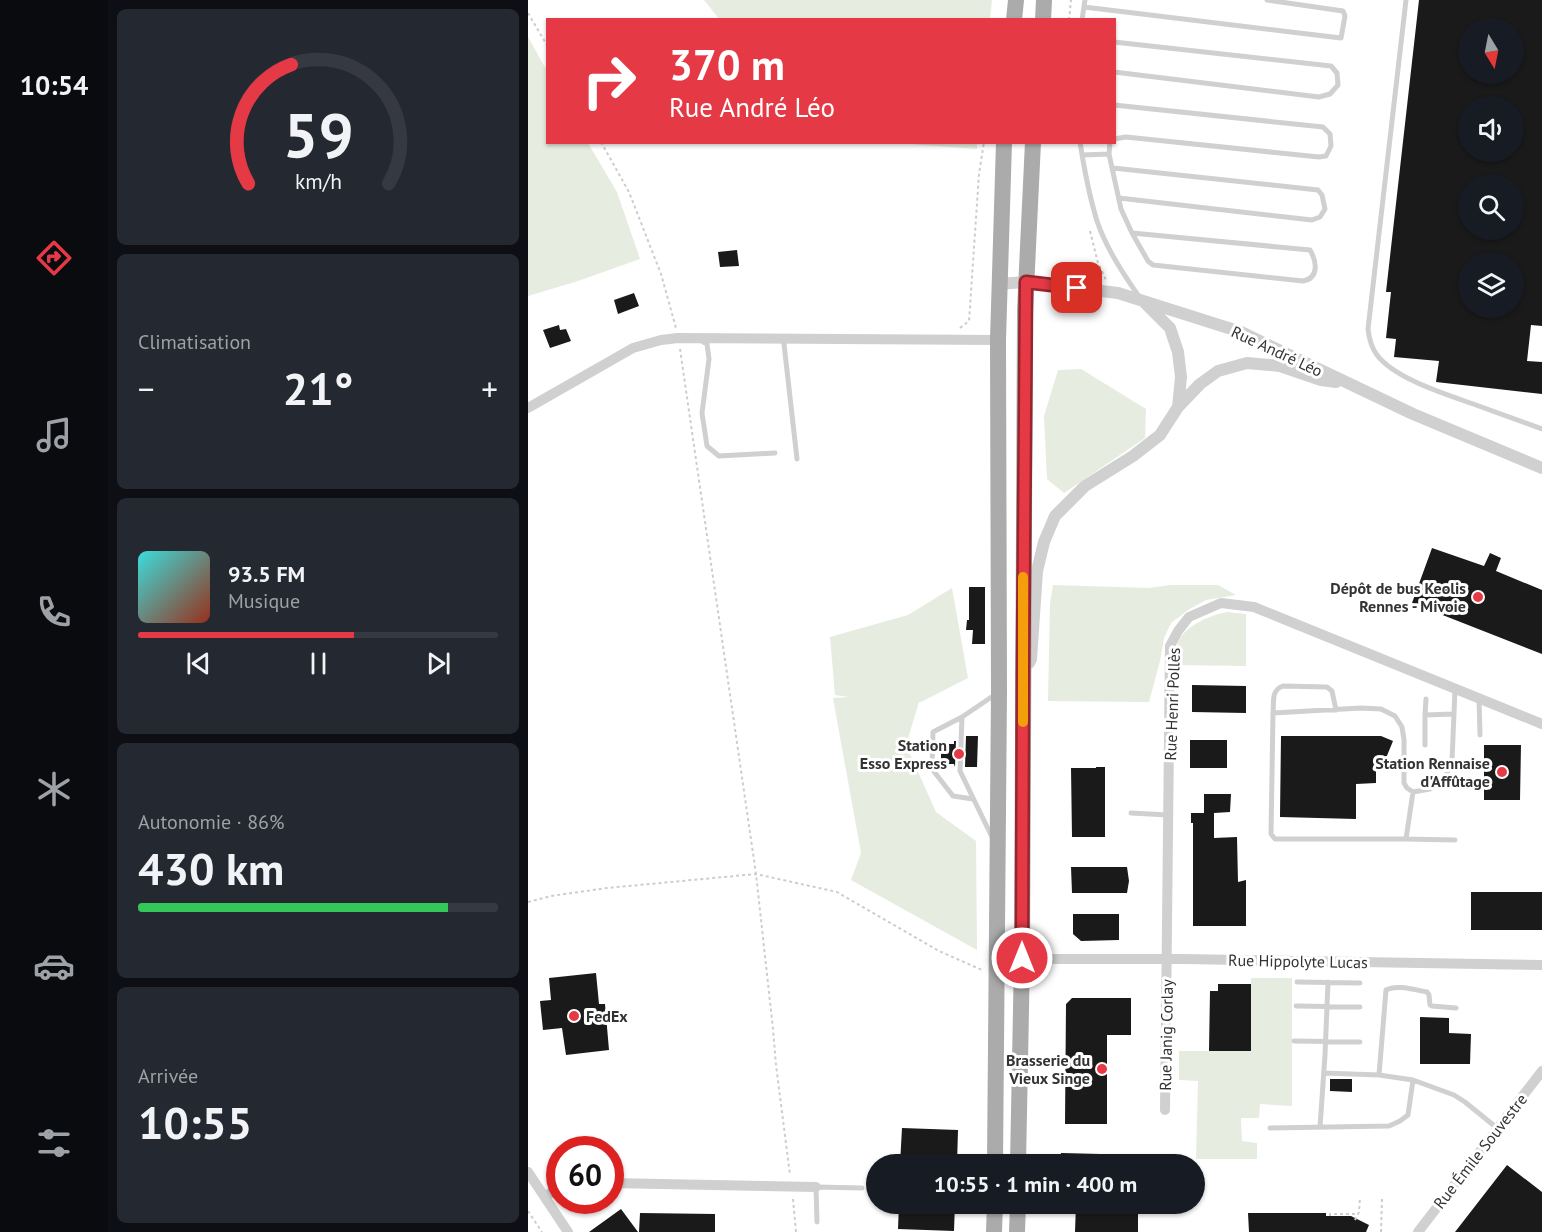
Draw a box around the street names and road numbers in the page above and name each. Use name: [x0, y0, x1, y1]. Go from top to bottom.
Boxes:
street label: Rue André Léo: [1228, 321, 1326, 381]
street label: Rue Henri Pollès: [1160, 647, 1184, 761]
street label: Rue Hippolyte Lucas: [1228, 950, 1368, 972]
street label: Rue Janig Corlay: [1155, 979, 1177, 1091]
street label: Rue Émile Souvestre: [1429, 1090, 1531, 1212]

